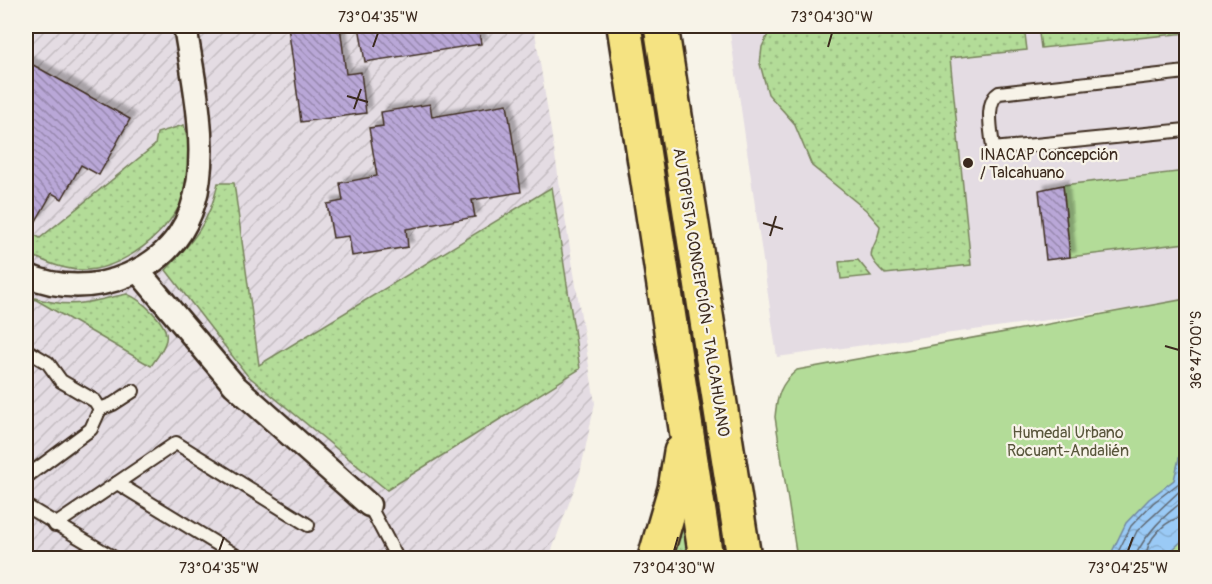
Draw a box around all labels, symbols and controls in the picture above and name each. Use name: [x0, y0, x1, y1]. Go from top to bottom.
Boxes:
text: 73°04'35"W: [338, 8, 418, 27]
text: 73°04'30"W: [791, 8, 873, 27]
place label: INACAP Concepción / Talcahuano: [980, 145, 1118, 183]
street label: AUTOPISTA CONCEPCIÓN - TALCAHUANO: [668, 146, 735, 438]
marker: INACAP Concepción / Talcahuano: [961, 156, 975, 170]
text: 36°47'00"S: [1187, 311, 1206, 389]
park label: Humedal Urbano Rocuant-Andalién: [1007, 423, 1129, 461]
text: 73°04'35"W: [179, 559, 259, 578]
text: 73°04'30"W: [633, 559, 715, 578]
text: 73°04'25"W: [1088, 559, 1168, 578]

